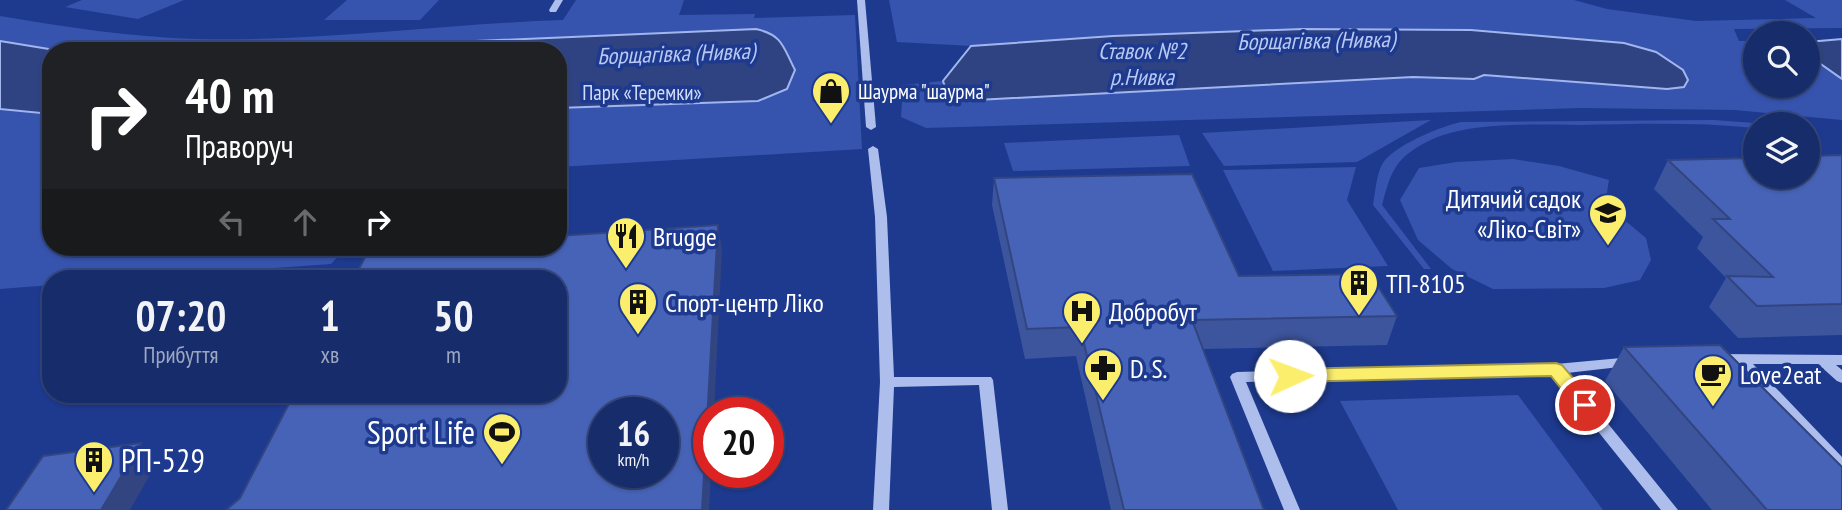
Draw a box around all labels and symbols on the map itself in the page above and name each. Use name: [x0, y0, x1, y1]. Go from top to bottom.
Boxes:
water label: Борщагівка (Нивка): [1237, 24, 1398, 56]
water label: Борщагівка (Нивка): [597, 36, 758, 70]
water label: Ставок №2 р.Нивка: [1098, 36, 1189, 91]
shop icon: Шаурма "шаурма": [810, 70, 852, 125]
place label: Шаурма "шаурма": [858, 78, 990, 105]
park label: Парк «Теремки»: [582, 79, 702, 106]
place label: Дитячий садок «Ліко-Світ»: [1446, 182, 1581, 245]
school or university icon: Дитячий садок «Ліко-Світ»: [1587, 192, 1629, 247]
restaurant icon: Brugge: [605, 215, 647, 270]
place label: Brugge: [653, 220, 717, 253]
building icon: ТП-8105: [1338, 262, 1380, 317]
place label: ТП-8105: [1386, 267, 1466, 300]
building icon: Спорт-центр Ліко: [617, 281, 659, 336]
place label: Спорт-центр Ліко: [665, 286, 824, 319]
hospital icon: Добробут: [1061, 290, 1103, 345]
place label: Добробут: [1109, 295, 1198, 328]
position arrow: [1253, 339, 1327, 413]
pharmacy icon: D. S.: [1082, 347, 1124, 402]
place label: D. S.: [1130, 352, 1167, 385]
cafe icon: Love2eat: [1692, 353, 1734, 408]
place label: Love2eat: [1740, 358, 1821, 391]
pin: [1555, 375, 1615, 435]
speed limit sign: 20: [693, 397, 784, 488]
place label: Sport Life: [367, 411, 475, 453]
sports icon: Sport Life: [481, 411, 523, 466]
building icon: РП-529: [73, 439, 115, 494]
place label: РП-529: [121, 439, 205, 481]

